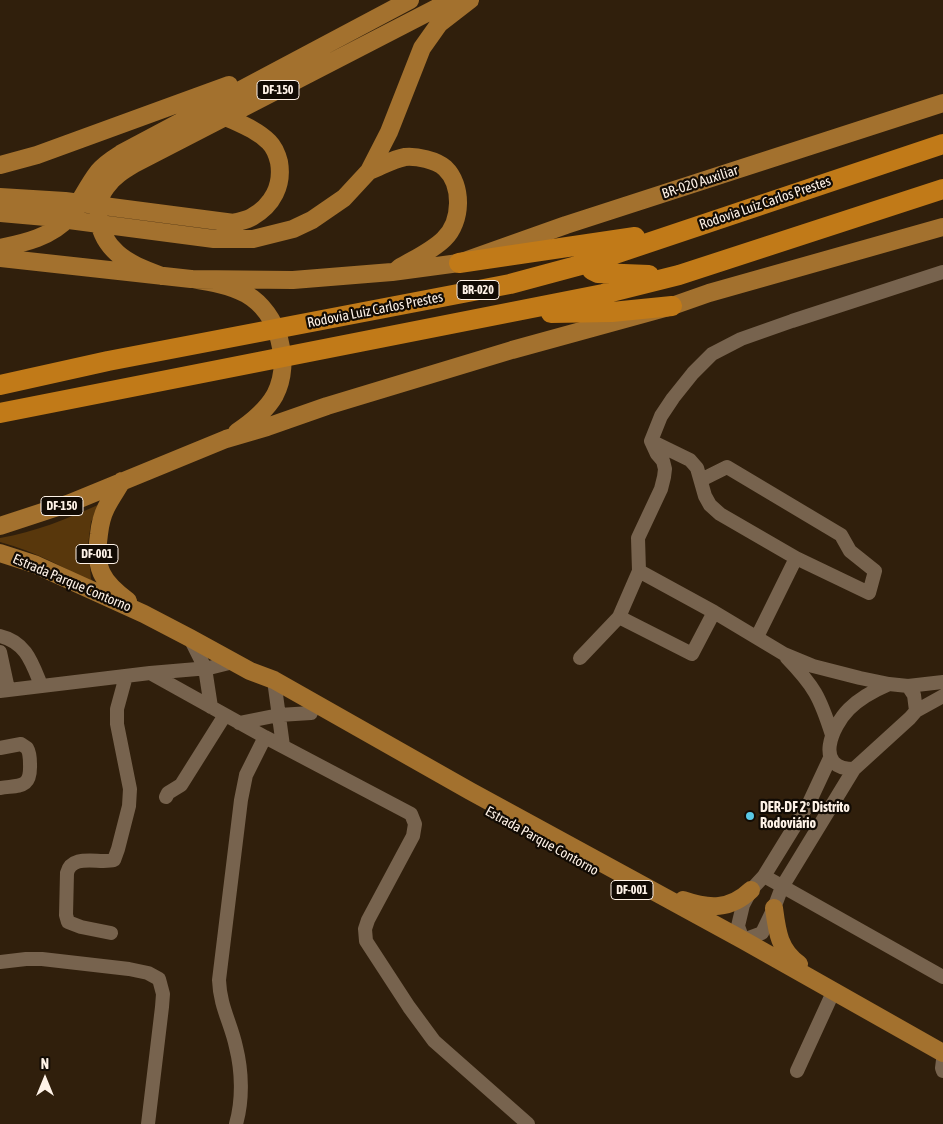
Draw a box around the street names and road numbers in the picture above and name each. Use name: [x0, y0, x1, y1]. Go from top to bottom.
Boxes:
road number: DF-150: [257, 80, 299, 100]
street label: BR-020 Auxiliar: [660, 162, 740, 202]
street label: Rodovia Luiz Carlos Prestes: [697, 173, 833, 233]
road number: BR-020: [457, 280, 499, 300]
street label: Rodovia Luiz Carlos Prestes: [306, 289, 444, 331]
road number: DF-150: [41, 496, 83, 516]
road number: DF-001: [76, 544, 118, 564]
street label: Estrada Parque Contorno: [10, 550, 134, 616]
street label: Estrada Parque Contorno: [482, 803, 602, 879]
road number: DF-001: [611, 880, 653, 900]

